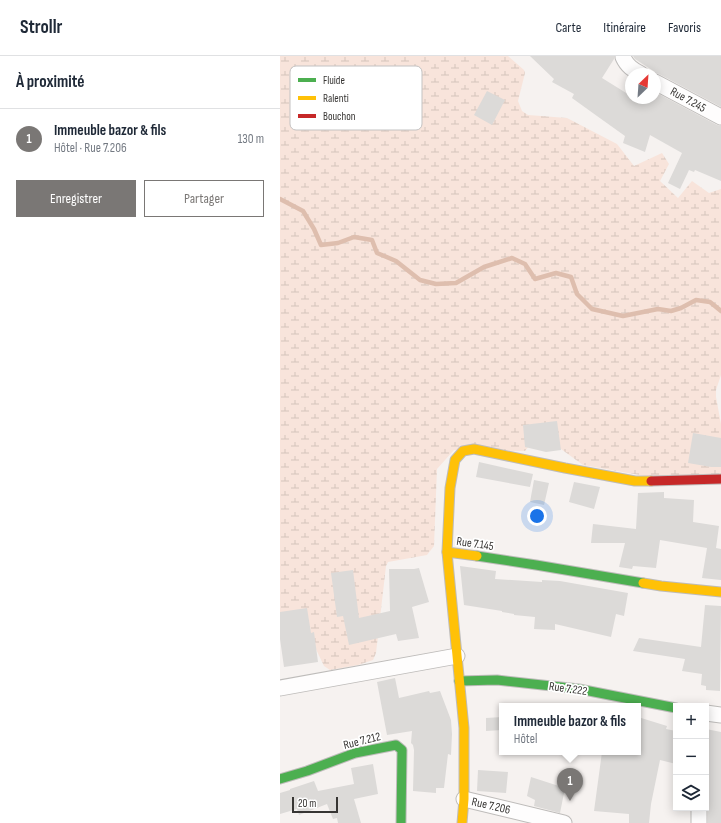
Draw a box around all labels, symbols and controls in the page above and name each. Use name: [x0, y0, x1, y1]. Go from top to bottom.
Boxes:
text: Strollr: [20, 16, 62, 39]
text: Carte: [555, 19, 581, 36]
text: Itinéraire: [603, 19, 646, 36]
text: Favoris: [668, 19, 701, 36]
legend: [290, 66, 422, 130]
north arrow: [625, 68, 661, 104]
text: À proximité: [16, 72, 84, 92]
text: Fluide: [323, 74, 345, 87]
street label: Rue 7.245: [668, 84, 709, 116]
text: Ralenti: [323, 92, 349, 105]
text: Bouchon: [323, 110, 356, 123]
text: Immeuble bazor & fils: [54, 121, 166, 140]
text: 1: [26, 131, 32, 147]
text: 130 m: [238, 131, 264, 147]
text: Hôtel · Rue 7.206: [54, 140, 127, 156]
button: Enregistrer: [16, 180, 136, 217]
button: Partager: [144, 180, 264, 217]
your location: [527, 506, 547, 526]
street label: Rue 7.145: [455, 534, 495, 554]
street label: Rue 7.222: [548, 679, 588, 699]
popup: [499, 703, 641, 755]
map controls: [673, 703, 709, 811]
button: +: [673, 703, 709, 739]
text: Immeuble bazor & fils: [514, 712, 626, 731]
street label: Rue 7.212: [342, 729, 382, 753]
text: Hôtel: [514, 731, 537, 747]
button: −: [673, 739, 709, 775]
pin: 1: [557, 768, 583, 801]
button: layers: [673, 775, 709, 811]
street label: Rue 7.206: [470, 794, 512, 818]
scale bar: [292, 795, 338, 814]
text: 20 m: [298, 797, 316, 810]

